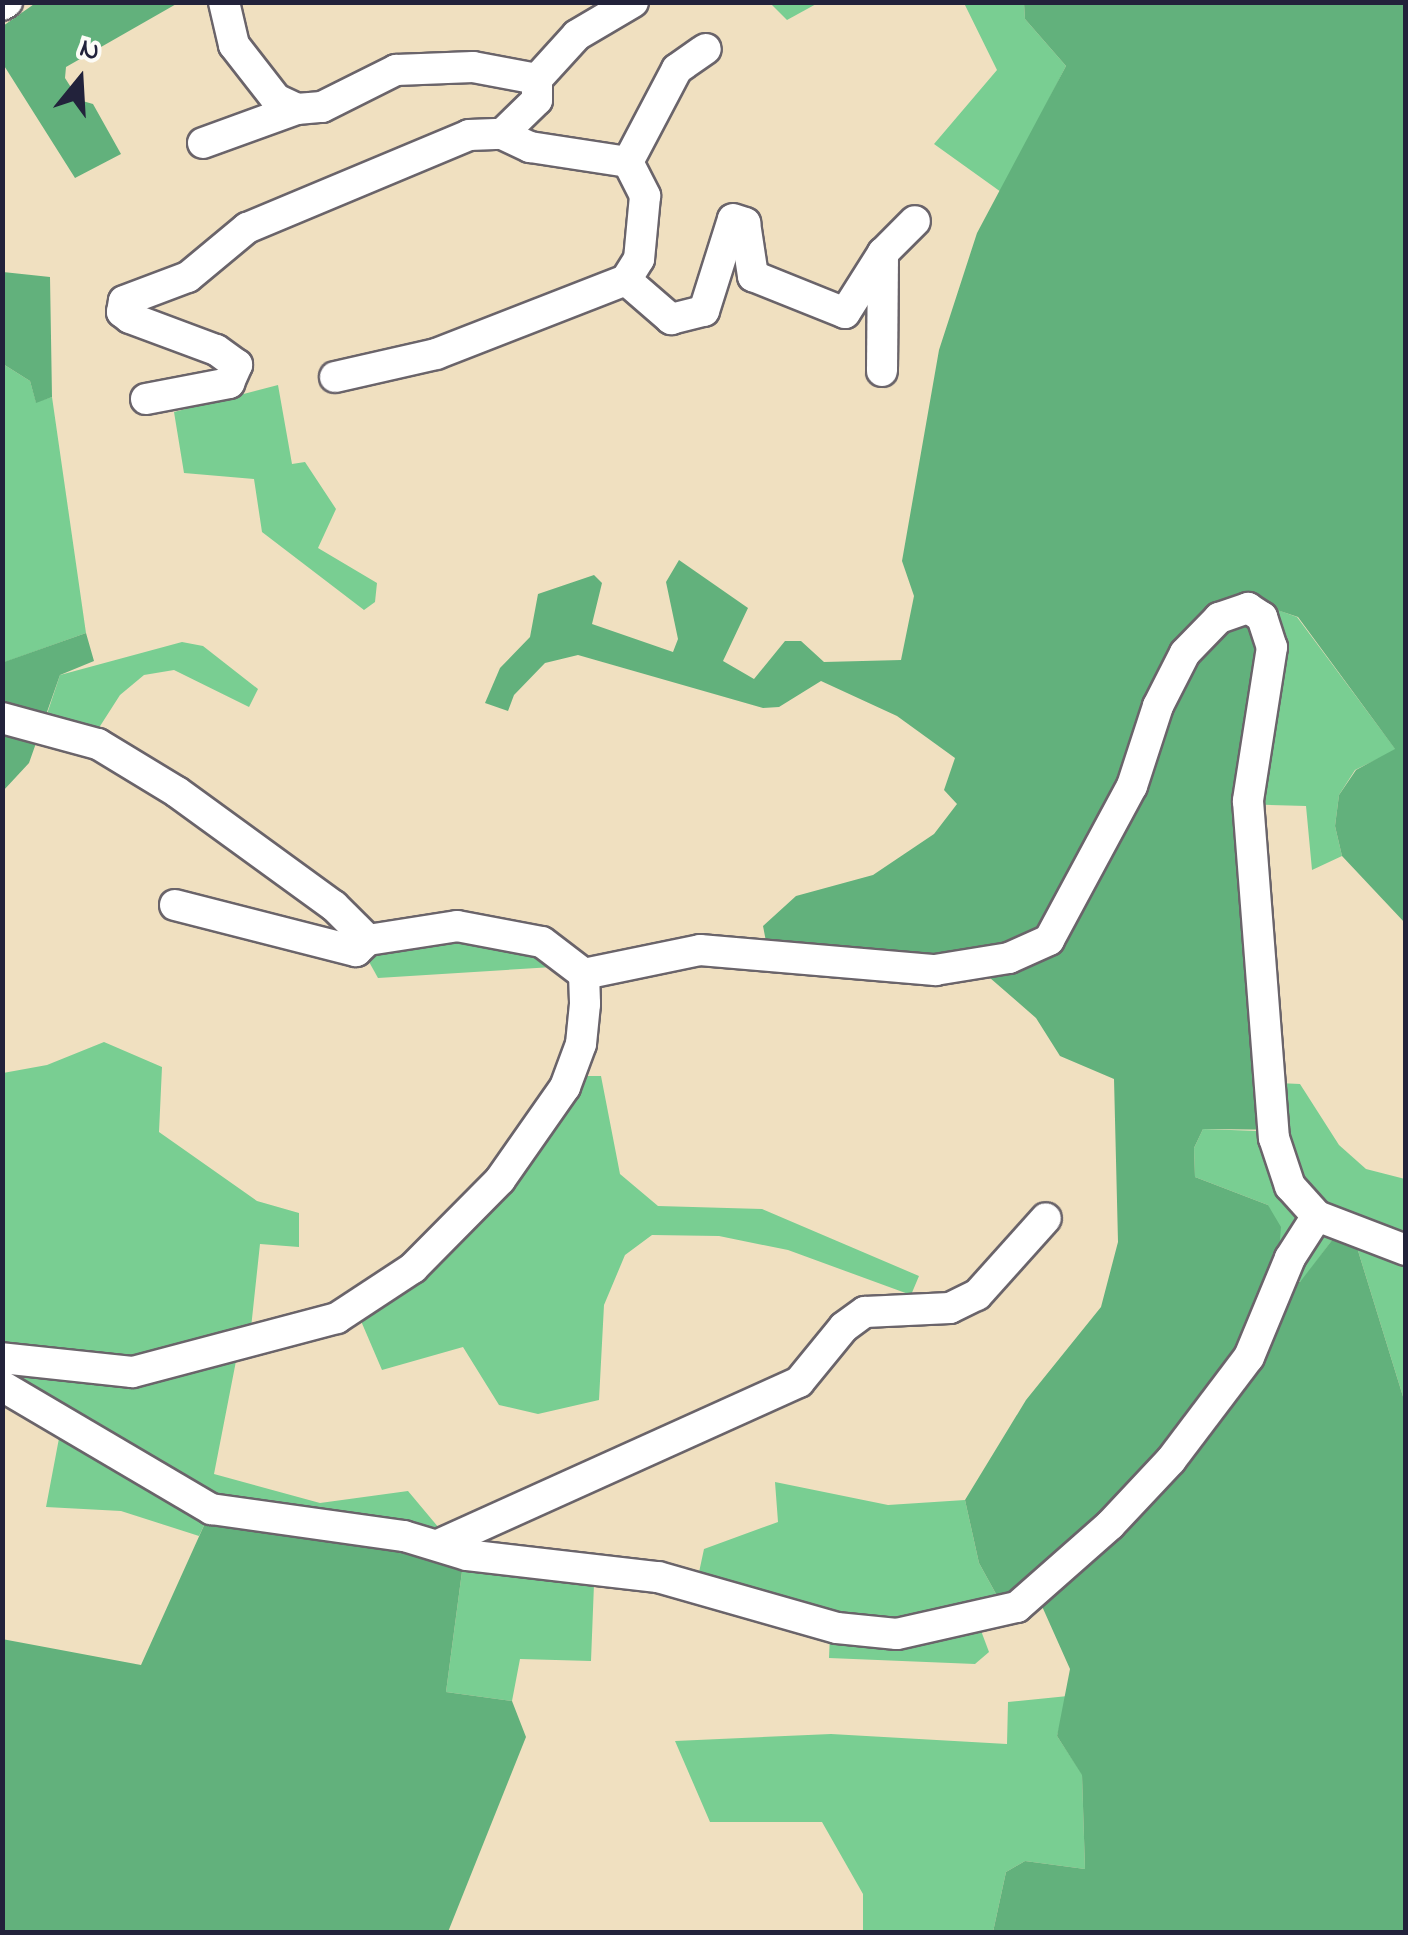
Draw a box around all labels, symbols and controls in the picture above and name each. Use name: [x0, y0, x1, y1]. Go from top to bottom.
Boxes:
text: N: [74, 29, 105, 73]
north arrow: [30, 30, 130, 130]

